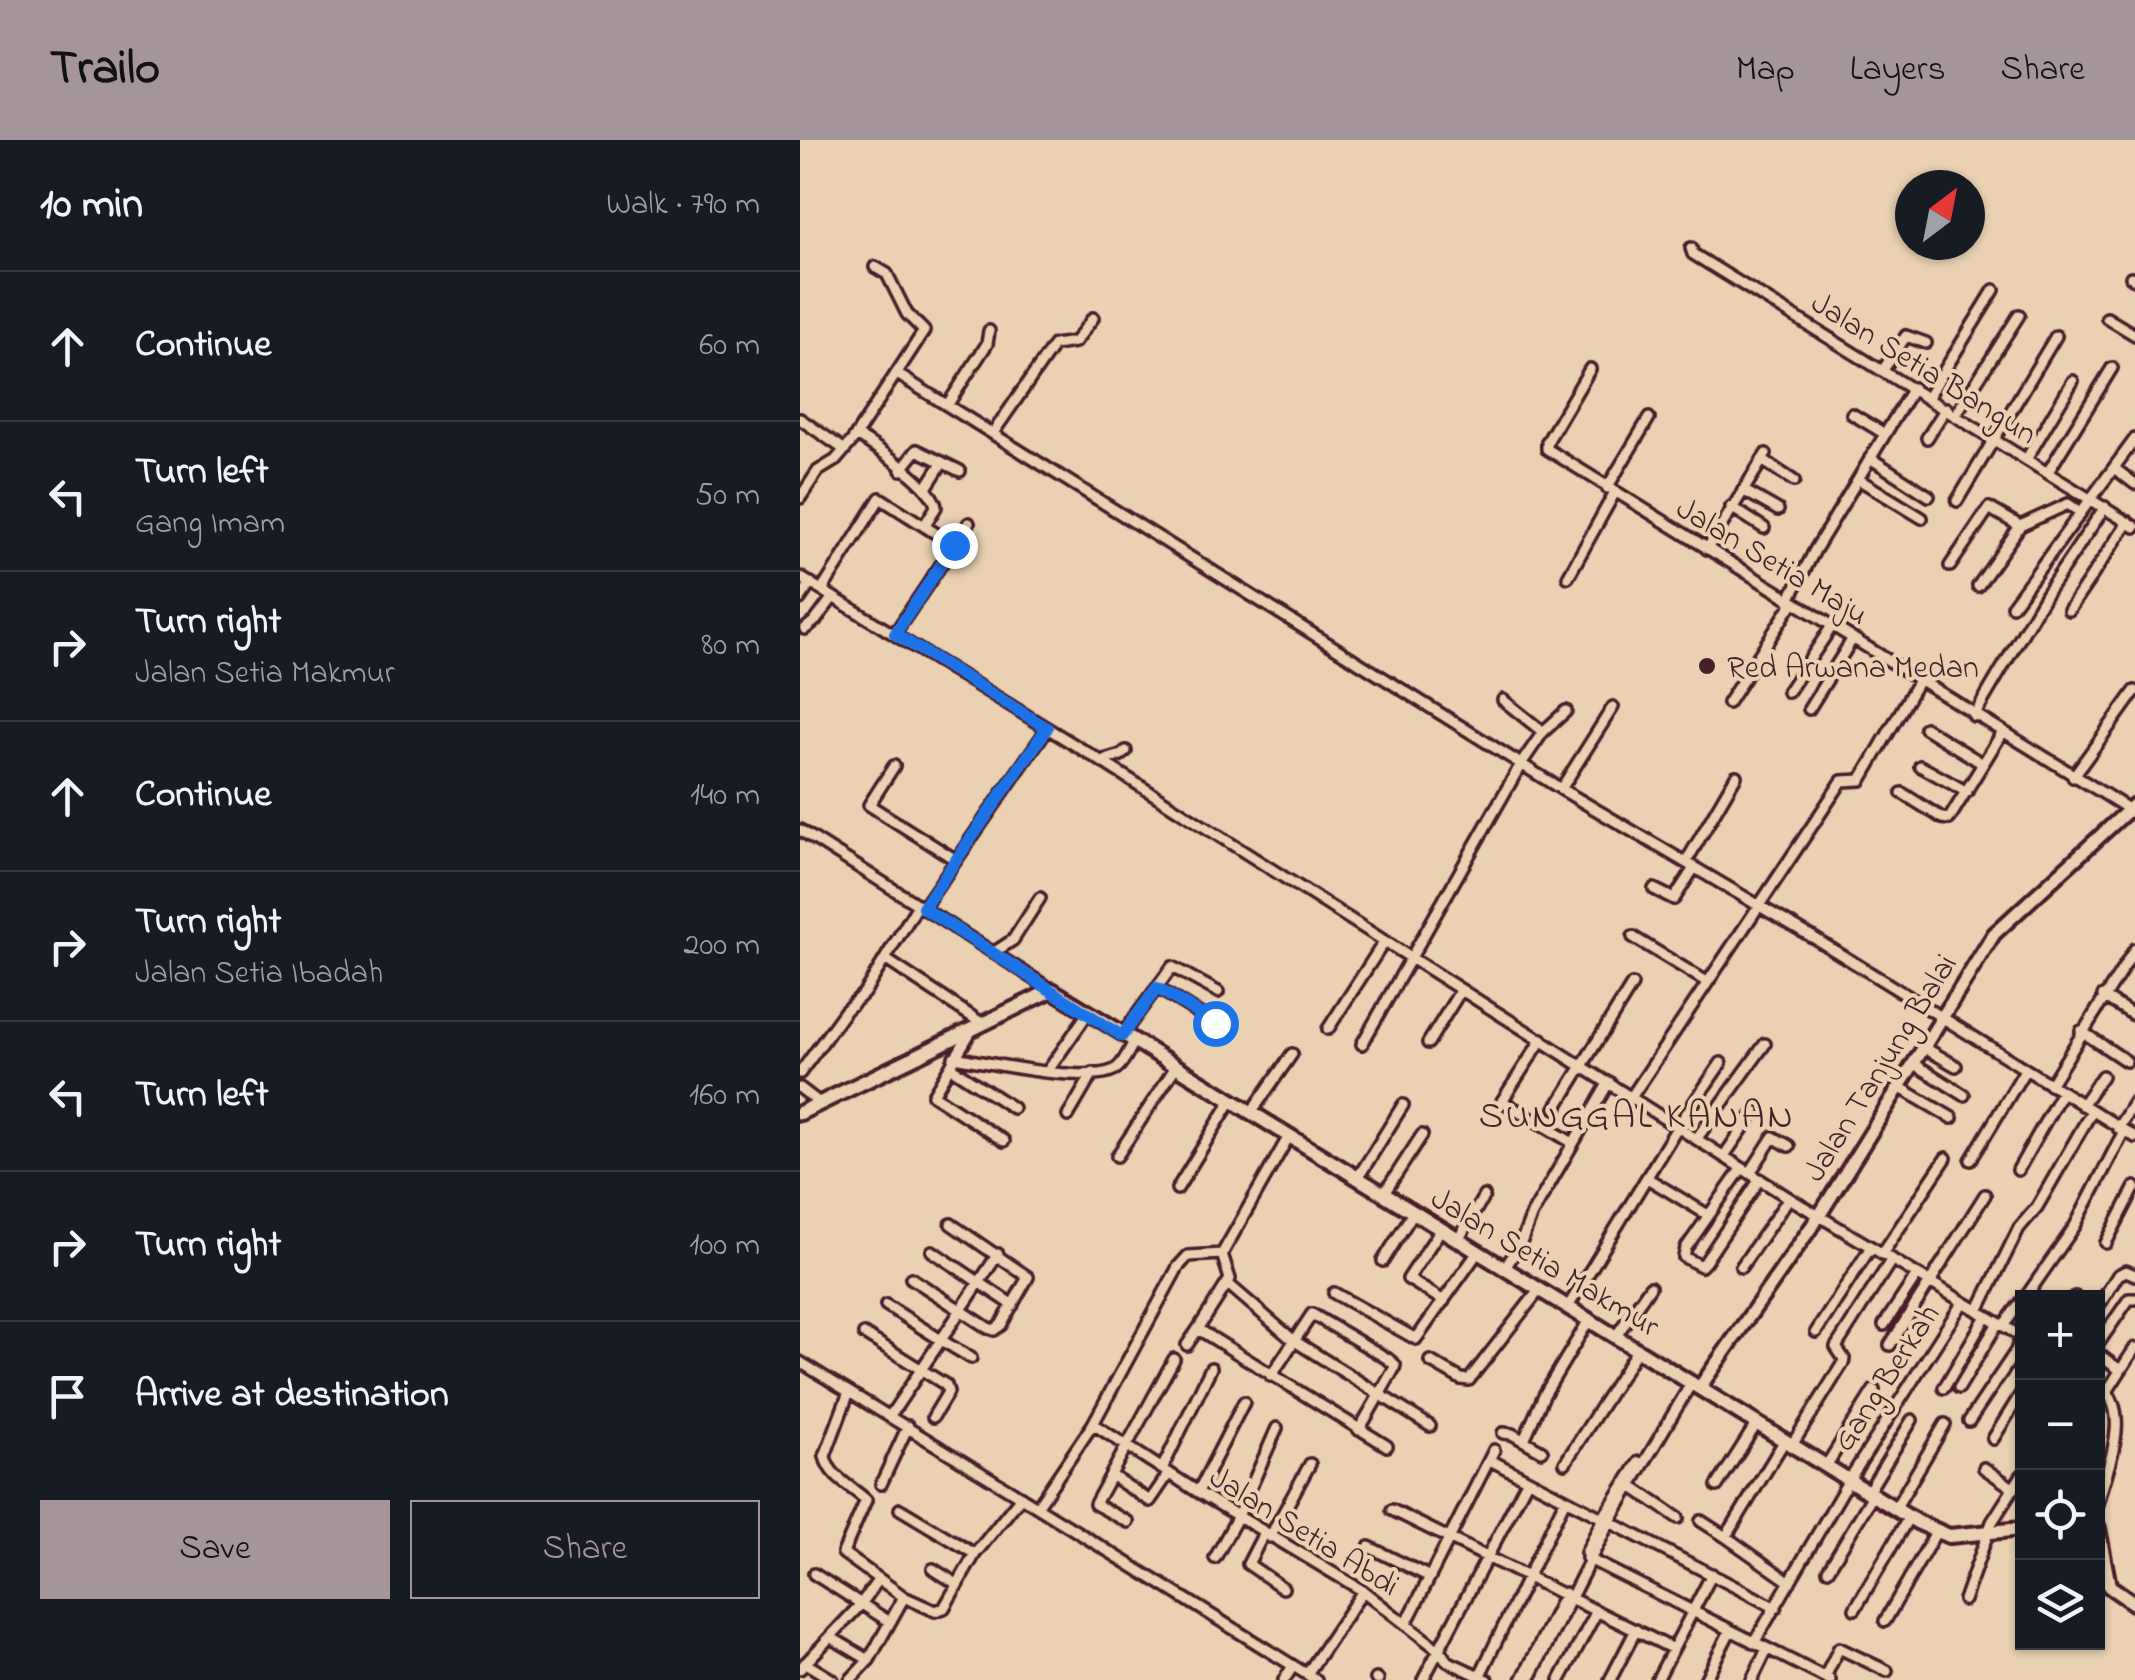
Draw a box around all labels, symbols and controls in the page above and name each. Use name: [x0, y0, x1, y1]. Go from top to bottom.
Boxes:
text: Trailo: [50, 35, 160, 105]
text: Map: [1736, 45, 1795, 96]
text: Layers: [1850, 45, 1945, 96]
text: Share: [2000, 45, 2085, 96]
north arrow: [1895, 170, 1985, 260]
text: 10 min: [40, 175, 143, 236]
text: Walk · 790 m: [606, 182, 760, 229]
street label: Jalan Setia Bangun: [1801, 281, 2045, 459]
text: Continue: [135, 318, 271, 374]
icon: ahead: [40, 319, 95, 374]
text: 60 m: [699, 323, 760, 370]
text: Turn left: [135, 445, 268, 501]
icon: left: [40, 469, 95, 524]
text: 50 m: [695, 473, 760, 520]
street label: Jalan Setia Maju: [1666, 487, 1876, 639]
text: Gang Imam: [135, 501, 285, 548]
route end: [932, 523, 978, 569]
text: Turn right: [135, 595, 281, 651]
icon: right: [40, 619, 95, 674]
text: 80 m: [701, 623, 760, 670]
place label: Red Arwana Medan: [1727, 646, 1979, 693]
text: Jalan Setia Makmur: [135, 651, 395, 698]
marker: Red Arwana Medan: [1696, 655, 1718, 677]
text: Continue: [135, 768, 271, 824]
icon: ahead: [40, 769, 95, 824]
text: 140 m: [690, 773, 760, 820]
text: Turn right: [135, 895, 281, 951]
icon: right: [40, 919, 95, 974]
text: 200 m: [684, 923, 760, 970]
street label: Jalan Tanjung Balai: [1793, 946, 1971, 1192]
text: Jalan Setia Ibadah: [135, 951, 383, 998]
route start: [1193, 1001, 1239, 1047]
text: Turn left: [135, 1068, 268, 1124]
icon: left: [40, 1069, 95, 1124]
text: 160 m: [689, 1073, 760, 1120]
district label: SUNGGAL KANAN: [1479, 1090, 1795, 1146]
street label: Jalan Setia Makmur: [1421, 1177, 1668, 1351]
text: Turn right: [135, 1218, 281, 1274]
icon: right: [40, 1219, 95, 1274]
text: 100 m: [689, 1223, 760, 1270]
map controls: [2015, 1290, 2105, 1650]
button: +: [2015, 1290, 2105, 1380]
street label: Gang Berkah: [1823, 1296, 1953, 1462]
text: Arrive at destination: [135, 1368, 449, 1424]
icon: arrive: [40, 1369, 95, 1424]
button: −: [2015, 1380, 2105, 1470]
street label: Jalan Setia Abdi: [1199, 1456, 1407, 1610]
button: locate: [2015, 1470, 2105, 1560]
button: Save: [40, 1500, 390, 1599]
button: Share: [410, 1500, 760, 1599]
button: layers: [2015, 1560, 2105, 1650]

